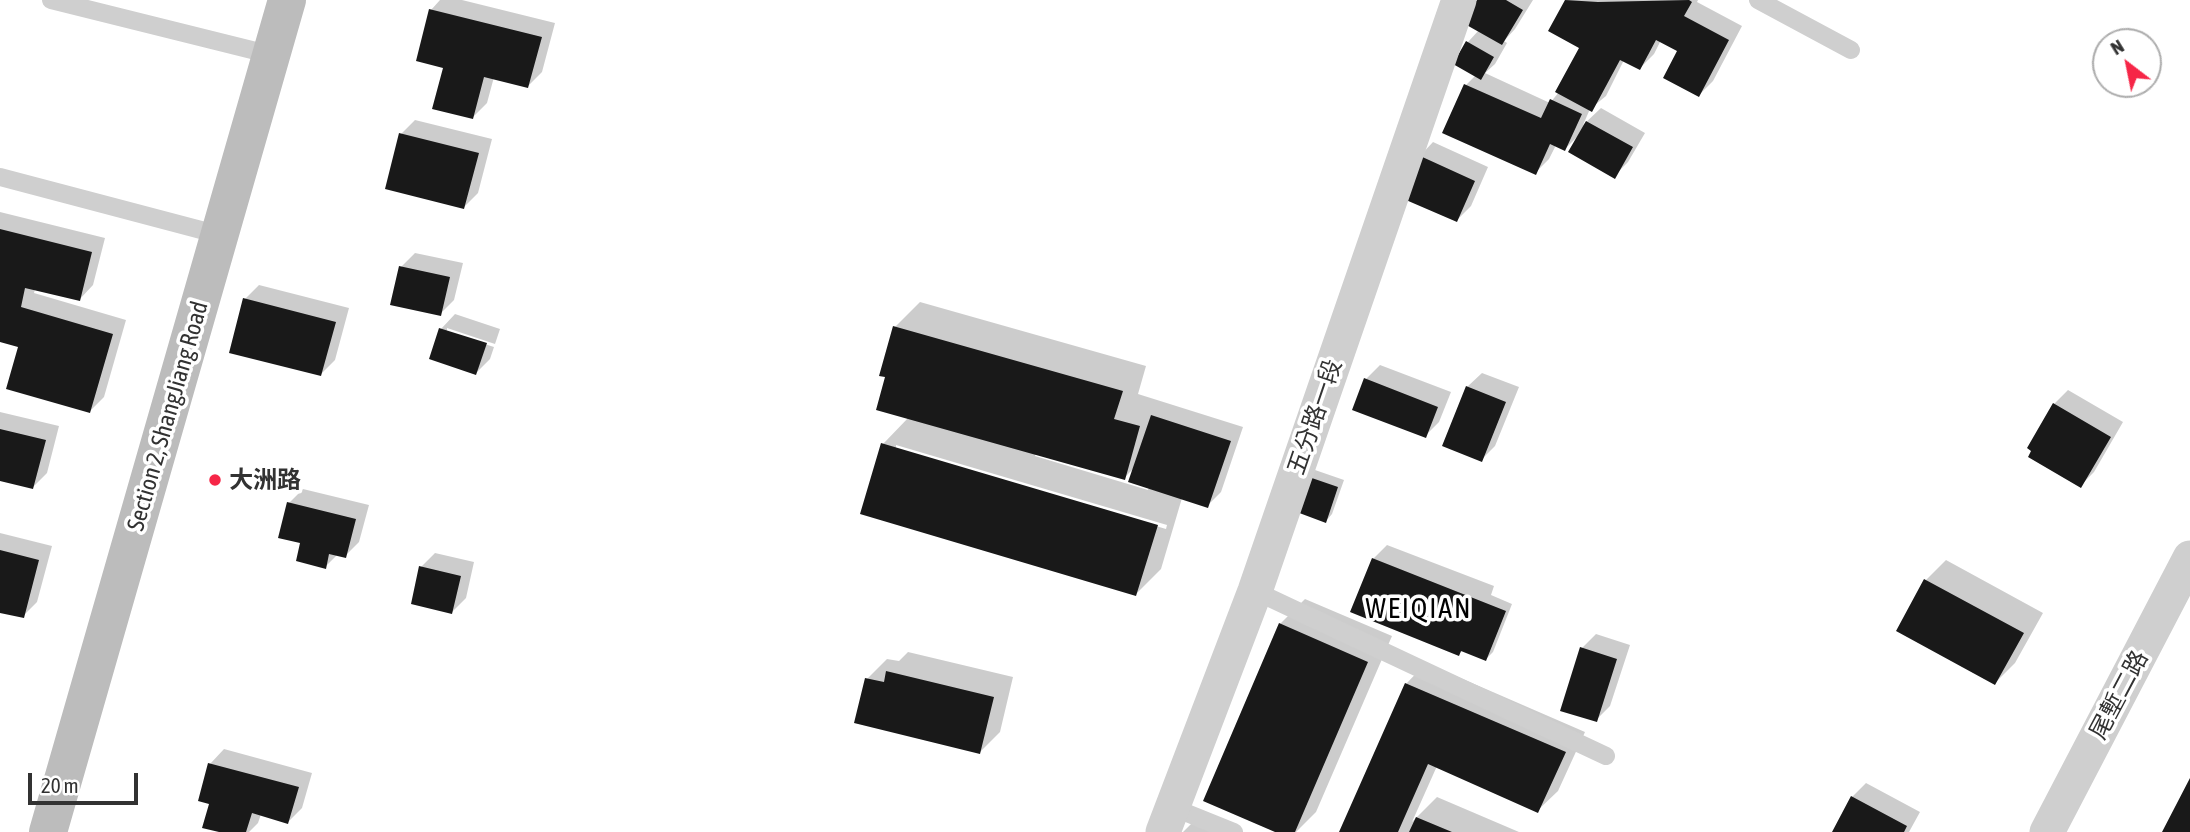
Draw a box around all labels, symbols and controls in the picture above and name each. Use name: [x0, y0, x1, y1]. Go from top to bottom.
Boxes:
north arrow: [2092, 28, 2162, 98]
text: N: [2106, 35, 2128, 59]
street label: Section 2, ShangJiang Road: [121, 298, 215, 534]
street label: 五分路一段: [1282, 356, 1348, 478]
place label: 大洲路: [229, 466, 301, 494]
marker: 大洲路: [207, 472, 223, 488]
district label: WEIQIAN: [1366, 592, 1472, 626]
street label: 尾塹二路: [2084, 646, 2154, 744]
scale bar: [32, 758, 142, 802]
text: 20 m: [41, 773, 79, 797]

